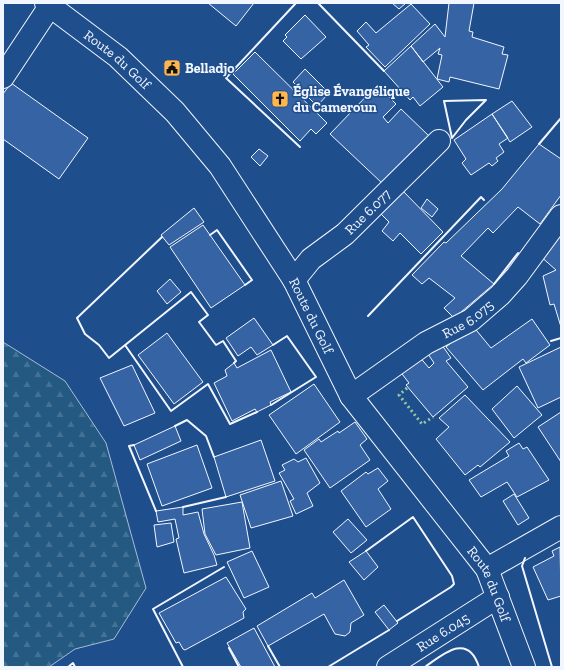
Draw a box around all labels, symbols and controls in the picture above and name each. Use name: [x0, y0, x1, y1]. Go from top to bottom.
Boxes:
street label: Route du Golf: [81, 26, 155, 93]
public building icon: Belladjo: [162, 58, 182, 78]
place label: Belladjo: [185, 60, 235, 77]
place label: Église Évangélique du Cameroun: [293, 83, 410, 116]
church icon: Église Évangélique du Cameroun: [270, 89, 290, 109]
street label: Rue 6.077: [341, 185, 394, 238]
street label: Route du Golf: [286, 275, 338, 358]
street label: Rue 6.075: [439, 296, 497, 342]
street label: Route du Golf: [464, 543, 515, 625]
street label: Rue 6.045: [413, 609, 472, 655]

